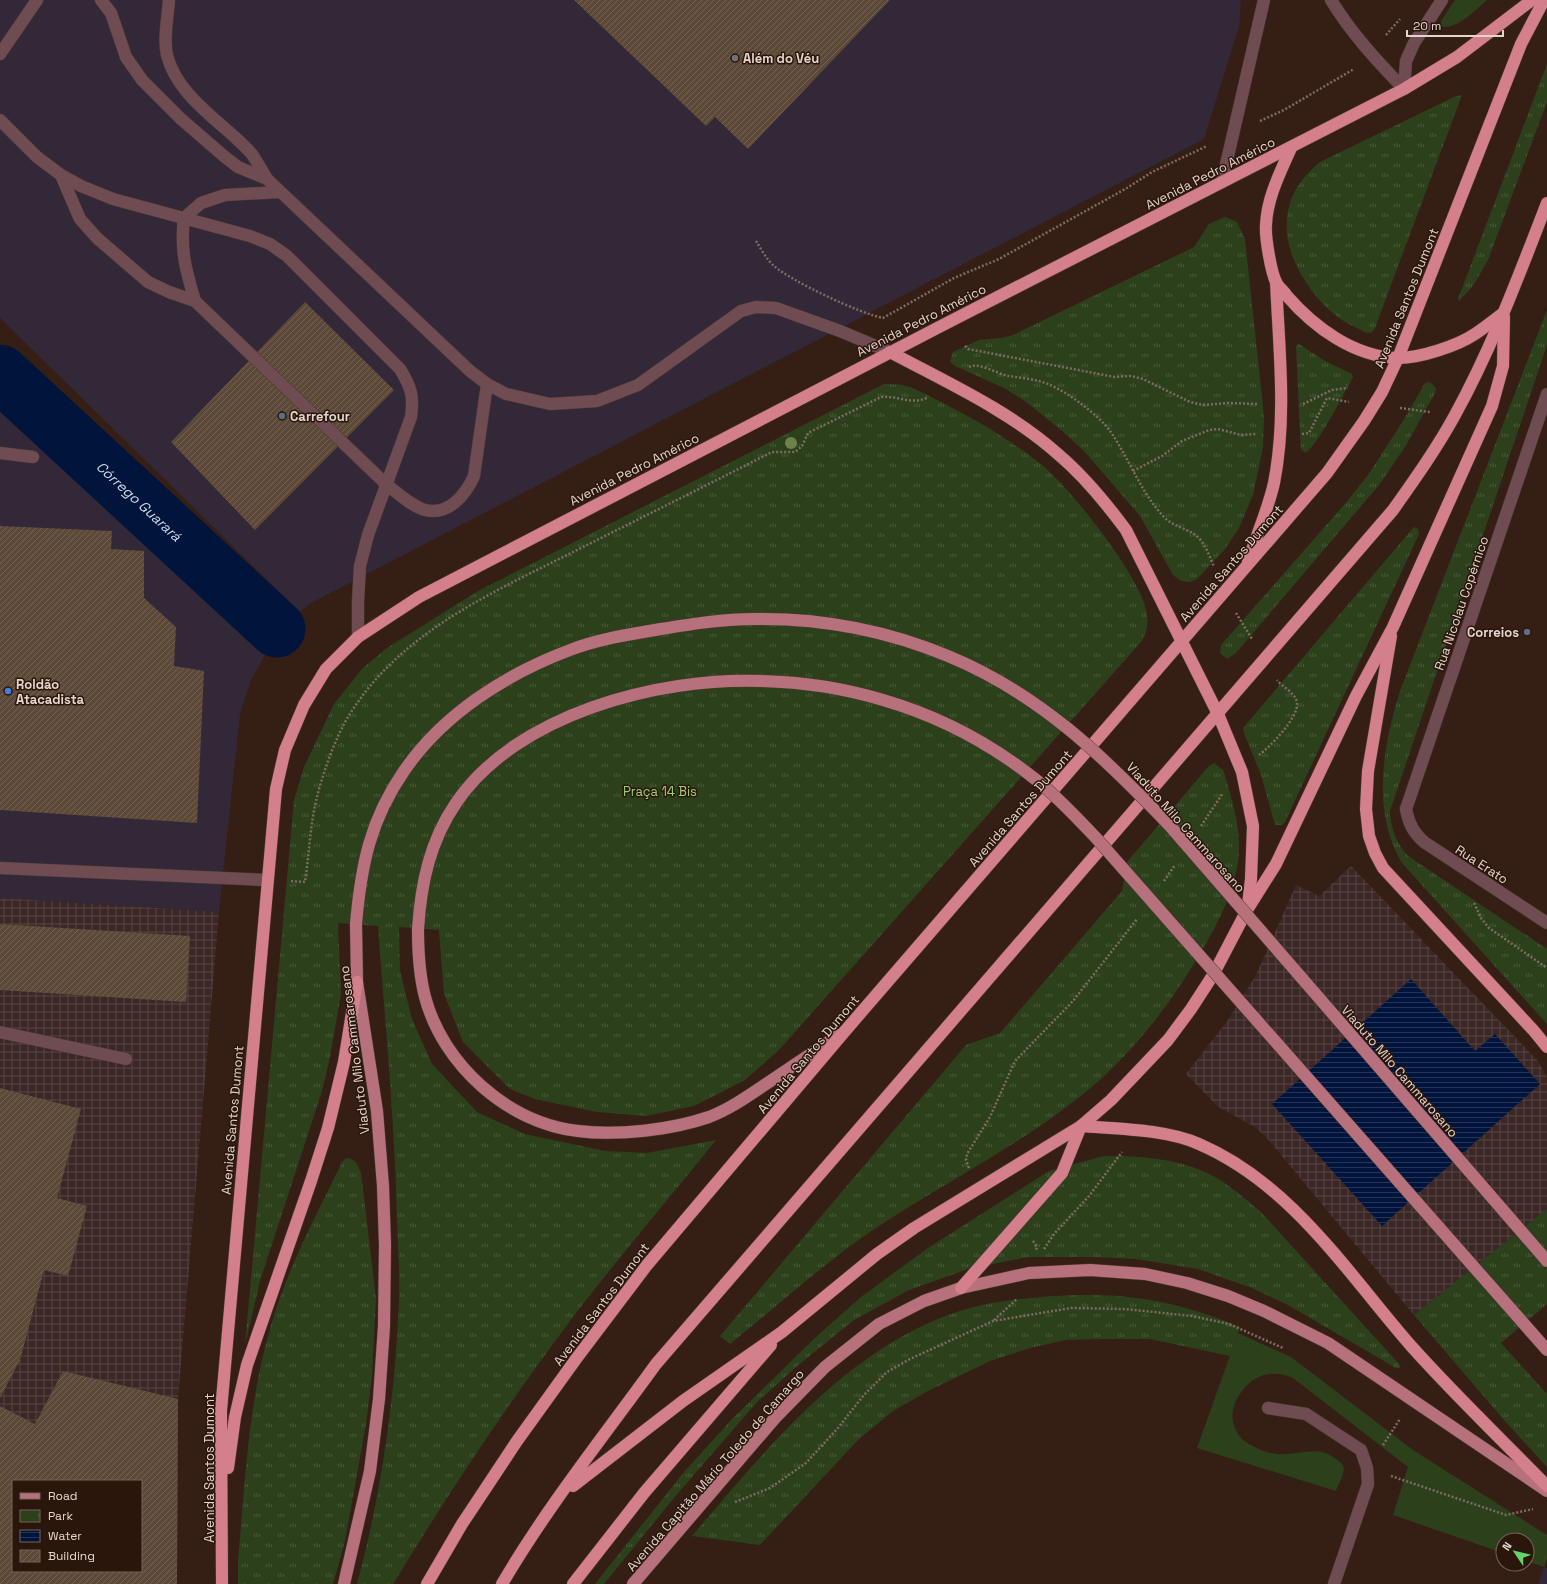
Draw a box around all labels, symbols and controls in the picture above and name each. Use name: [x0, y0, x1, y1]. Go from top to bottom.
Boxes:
scale bar: [1407, 12, 1503, 38]
text: 20 m: [1413, 18, 1441, 34]
place label: Além do Véu: [743, 50, 819, 67]
marker: Além do Véu: [730, 53, 740, 63]
street label: Avenida Pedro Américo: [1143, 133, 1278, 214]
street label: Avenida Santos Dumont: [1371, 226, 1442, 371]
street label: Avenida Pedro Américo: [854, 280, 989, 361]
place label: Carrefour: [290, 408, 350, 425]
marker: Carrefour: [277, 411, 287, 421]
street label: Avenida Pedro Américo: [567, 429, 702, 510]
water label: Córrego Guarará: [92, 457, 186, 546]
street label: Avenida Santos Dumont: [1176, 501, 1287, 625]
street label: Rua Nicolau Copérnico: [1431, 534, 1492, 672]
place label: Correios: [1467, 624, 1519, 641]
marker: Correios: [1522, 627, 1532, 637]
place label: Roldão Atacadista: [16, 676, 85, 708]
marker: Roldão Atacadista: [3, 686, 13, 696]
street label: Avenida Santos Dumont: [965, 746, 1076, 870]
street label: Viaduto Milo Cammarosano: [1123, 759, 1249, 896]
park label: Praça 14 Bis: [623, 783, 697, 800]
street label: Rua Erato: [1452, 841, 1511, 888]
street label: Viaduto Milo Cammarosano: [336, 965, 373, 1135]
street label: Avenida Santos Dumont: [754, 992, 863, 1117]
street label: Viaduto Milo Cammarosano: [1338, 1002, 1462, 1141]
street label: Avenida Santos Dumont: [218, 1045, 247, 1195]
street label: Avenida Santos Dumont: [550, 1239, 653, 1369]
street label: Avenida Capitão Mário Toledo de Camargo: [623, 1366, 808, 1575]
street label: Avenida Santos Dumont: [201, 1393, 218, 1543]
legend: [12, 1480, 142, 1572]
text: Road: [48, 1488, 77, 1504]
text: Park: [48, 1508, 73, 1524]
text: Water: [48, 1528, 82, 1544]
north arrow: [1495, 1532, 1535, 1572]
text: N: [1499, 1539, 1515, 1553]
text: Building: [48, 1548, 95, 1564]

